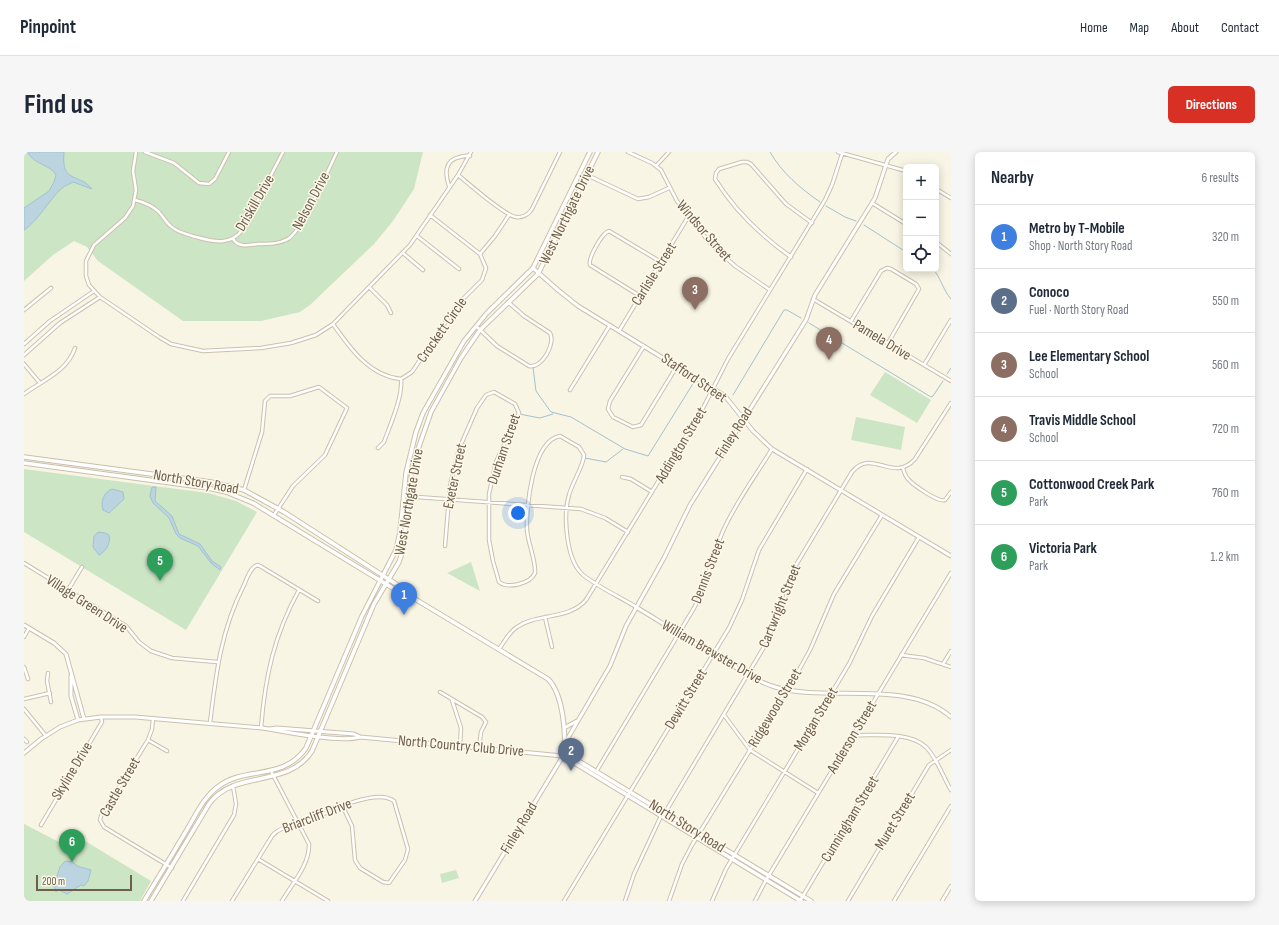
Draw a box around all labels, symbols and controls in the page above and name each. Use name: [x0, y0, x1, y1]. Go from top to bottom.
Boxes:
text: Pinpoint: [20, 16, 76, 39]
text: Home: [1080, 19, 1108, 36]
text: Map: [1130, 19, 1149, 36]
text: About: [1171, 19, 1199, 36]
text: Contact: [1221, 19, 1259, 36]
button: Directions: [1168, 86, 1255, 123]
text: Find us: [24, 88, 93, 121]
street label: West Northgate Drive: [535, 162, 599, 268]
map controls: [903, 164, 939, 272]
button: +: [903, 164, 939, 200]
text: Nearby: [991, 168, 1034, 188]
street label: Nelson Drive: [288, 169, 334, 233]
text: 6 results: [1201, 170, 1239, 186]
street label: Driskill Drive: [231, 171, 279, 235]
street label: Windsor Street: [672, 196, 736, 266]
button: −: [903, 200, 939, 236]
text: Metro by T-Mobile: [1029, 219, 1125, 238]
text: 1: [1001, 229, 1007, 245]
text: 320 m: [1212, 229, 1239, 245]
button: locate: [903, 236, 939, 272]
street label: Carlisle Street: [627, 238, 681, 309]
text: Shop · North Story Road: [1029, 238, 1133, 254]
pin: 3: [682, 277, 708, 310]
text: Conoco: [1029, 283, 1069, 302]
text: 2: [1001, 293, 1007, 309]
text: 550 m: [1212, 293, 1239, 309]
street label: Crockett Circle: [413, 294, 471, 366]
text: Fuel · North Story Road: [1029, 302, 1129, 318]
street label: Pamela Drive: [849, 315, 915, 365]
pin: 4: [816, 327, 842, 360]
text: Lee Elementary School: [1029, 347, 1149, 366]
street label: Stafford Street: [657, 349, 731, 407]
text: 3: [1001, 357, 1007, 373]
text: 560 m: [1212, 357, 1239, 373]
text: School: [1029, 366, 1059, 382]
street label: Addington Street: [650, 403, 711, 487]
street label: Finley Road: [711, 404, 757, 462]
street label: Durham Street: [483, 411, 525, 487]
text: Travis Middle School: [1029, 411, 1136, 430]
text: 4: [1001, 421, 1007, 437]
text: 720 m: [1212, 421, 1239, 437]
text: School: [1029, 430, 1059, 446]
street label: Exeter Street: [439, 441, 471, 510]
street label: West Northgate Drive: [390, 447, 428, 557]
street label: North Story Road: [152, 465, 240, 499]
text: Cottonwood Creek Park: [1029, 475, 1154, 494]
text: 5: [1001, 485, 1007, 501]
text: 760 m: [1212, 485, 1239, 501]
text: Park: [1029, 494, 1048, 510]
your location: [508, 503, 528, 523]
street label: Dennis Street: [687, 535, 729, 606]
text: Victoria Park: [1029, 539, 1097, 558]
pin: 5: [147, 548, 173, 581]
text: 6: [1001, 549, 1007, 565]
text: 1.2 km: [1210, 549, 1239, 565]
text: Park: [1029, 558, 1048, 574]
street label: Cartwright Street: [755, 561, 806, 651]
street label: Village Green Drive: [42, 570, 132, 638]
pin: 1: [391, 582, 417, 615]
street label: William Brewster Drive: [658, 616, 766, 688]
street label: Dewitt Street: [660, 665, 712, 733]
street label: Ridgewood Street: [744, 665, 806, 751]
street label: Morgan Street: [790, 683, 843, 754]
street label: Anderson Street: [822, 697, 881, 778]
street label: North Country Club Drive: [397, 731, 525, 761]
street label: Skyline Drive: [47, 738, 97, 804]
pin: 2: [558, 738, 584, 771]
street label: Castle Street: [95, 753, 145, 820]
street label: Cunningham Street: [817, 772, 883, 866]
street label: Muret Street: [870, 788, 920, 853]
street label: Briarcliff Drive: [280, 794, 354, 838]
street label: North Story Road: [645, 795, 729, 857]
street label: Finley Road: [496, 799, 542, 857]
pin: 6: [59, 829, 85, 862]
scale bar: [36, 873, 132, 892]
text: 200 m: [42, 875, 65, 888]

